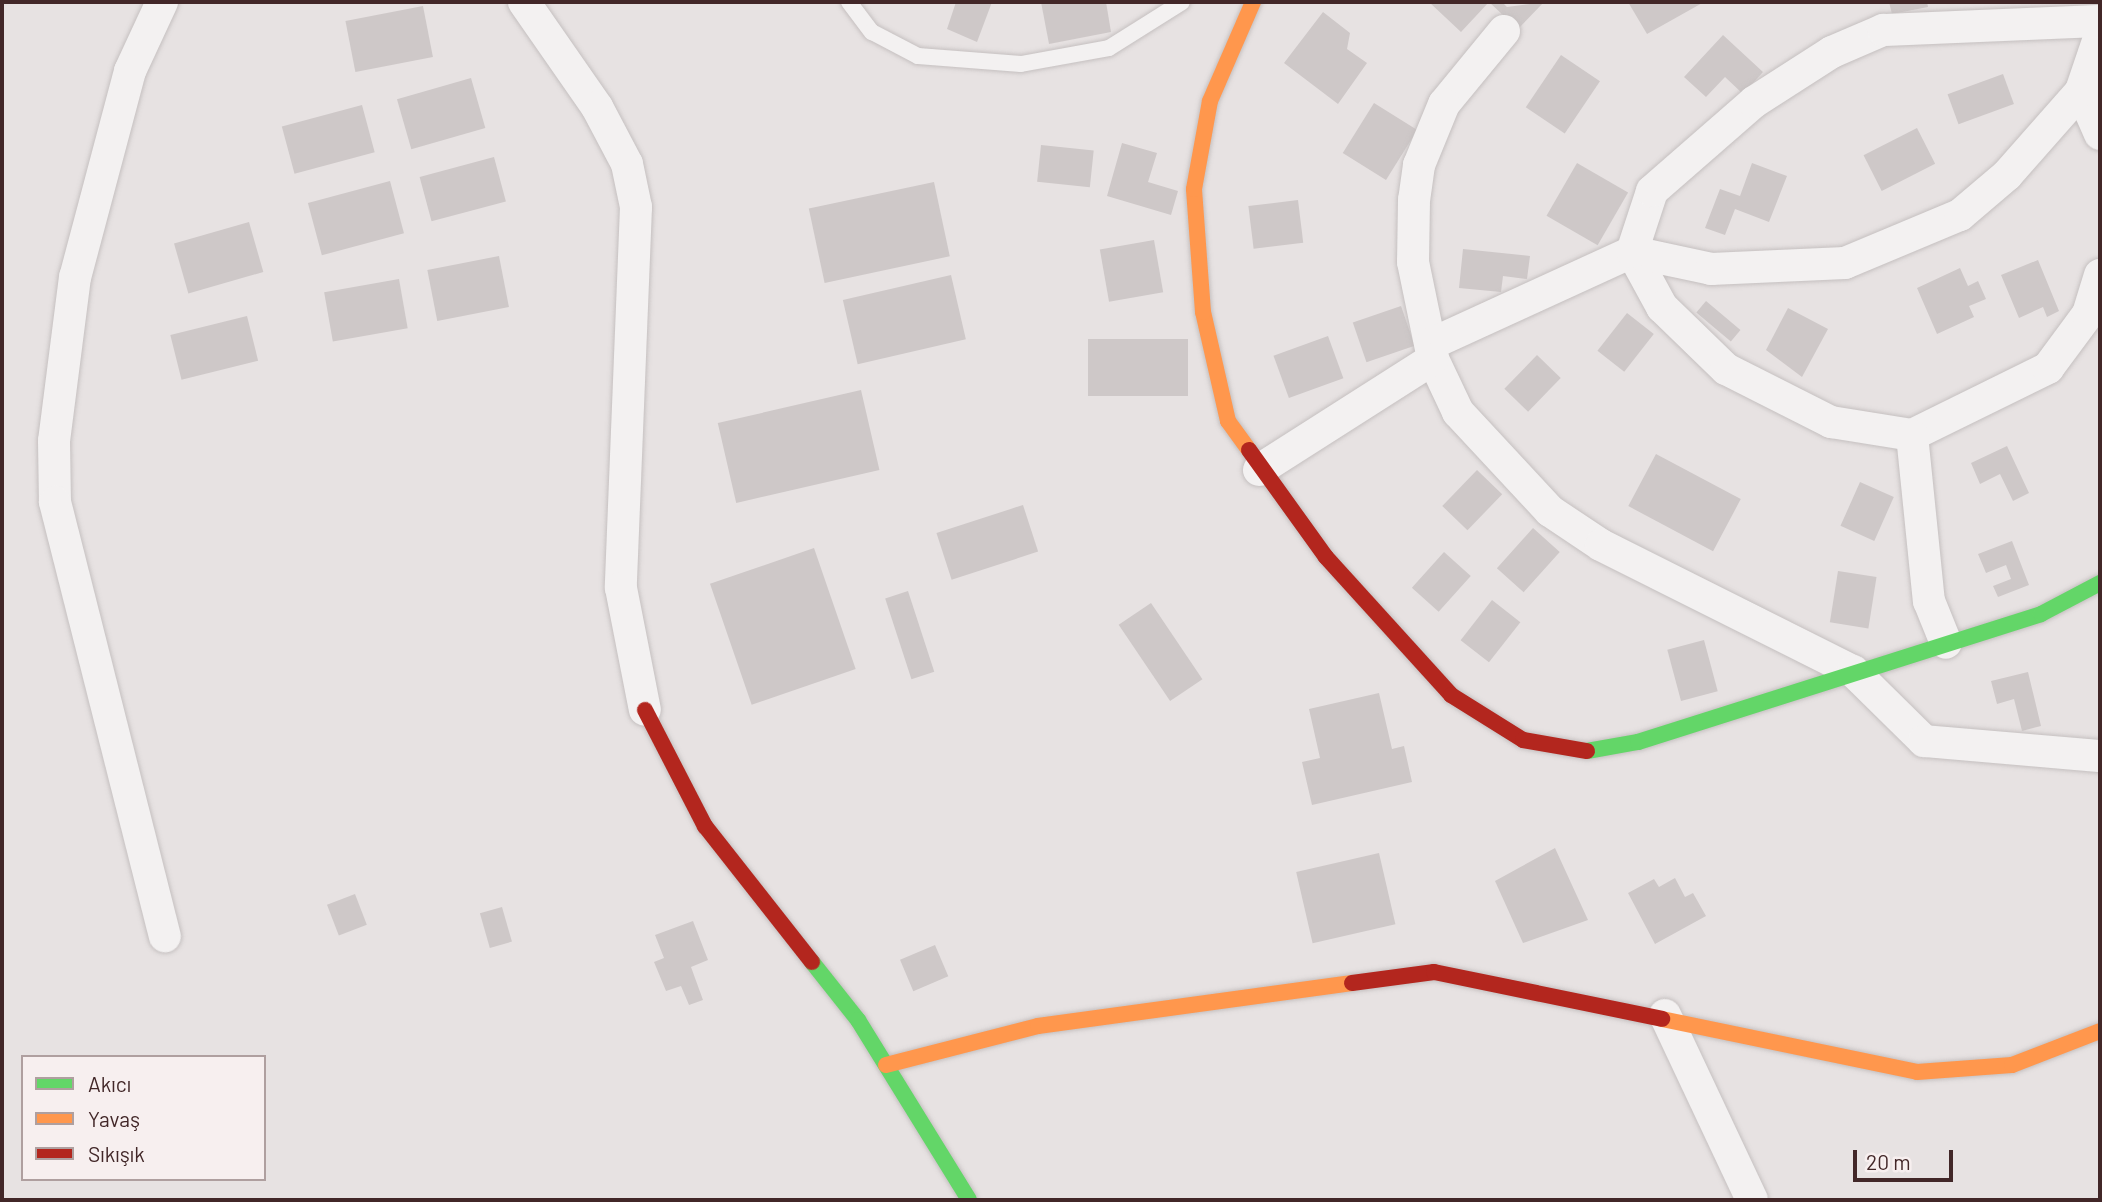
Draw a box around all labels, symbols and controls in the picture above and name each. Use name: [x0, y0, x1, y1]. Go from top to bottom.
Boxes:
legend: [21, 1055, 266, 1181]
text: Akıcı: [88, 1071, 131, 1096]
text: Yavaş: [88, 1106, 140, 1131]
scale bar: [1857, 1136, 1957, 1180]
text: Sıkışık: [88, 1141, 145, 1166]
text: 20 m: [1866, 1149, 1911, 1174]

